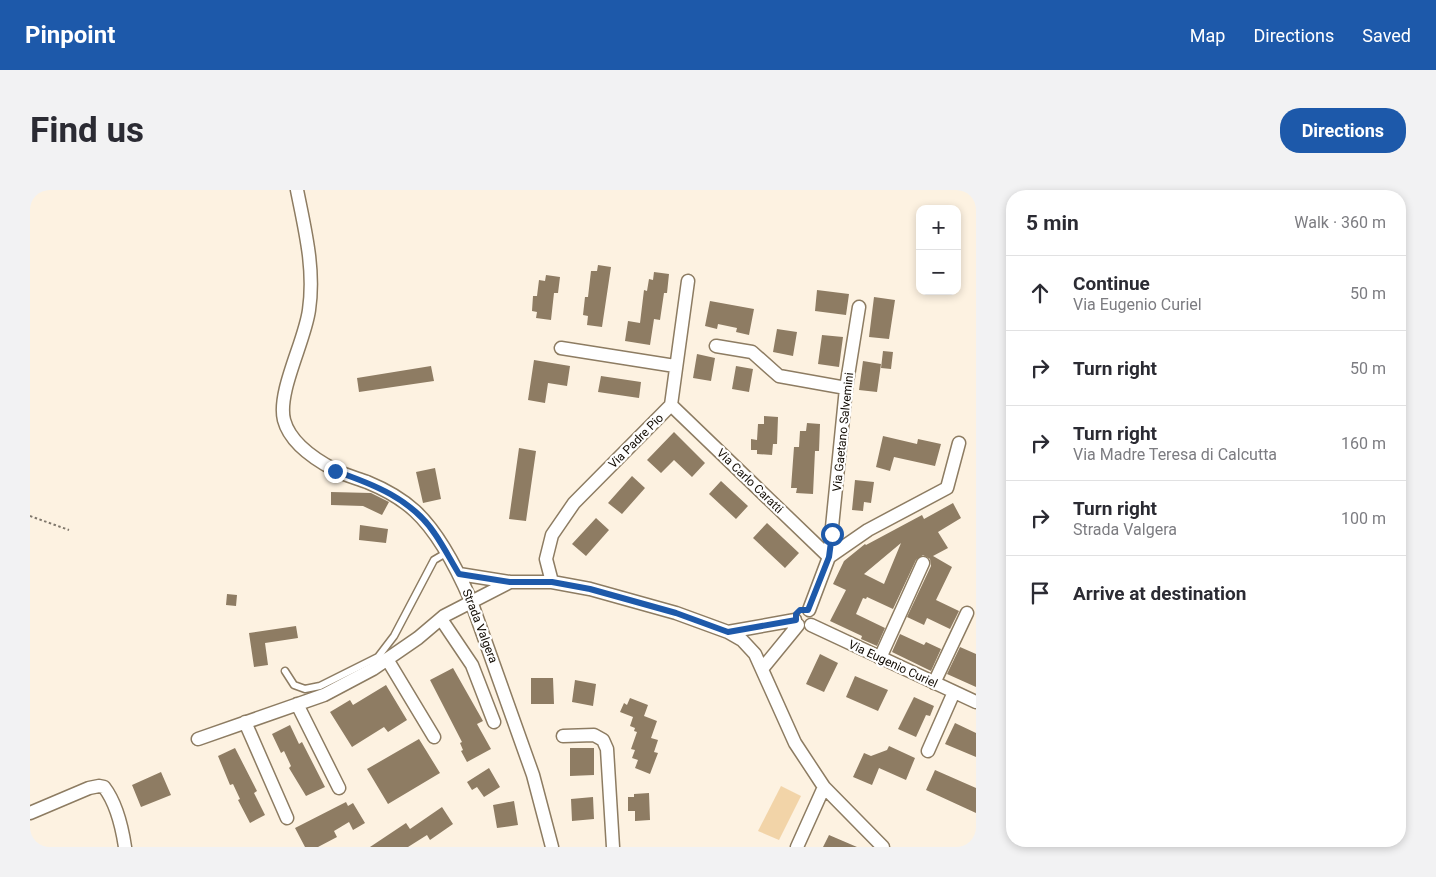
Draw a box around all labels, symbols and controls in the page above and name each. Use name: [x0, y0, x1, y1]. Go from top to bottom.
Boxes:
text: Pinpoint: [25, 21, 115, 49]
text: Map: [1190, 25, 1225, 46]
text: Directions: [1253, 25, 1334, 46]
text: Saved: [1362, 25, 1411, 46]
button: Directions: [1280, 108, 1406, 153]
text: Find us: [30, 110, 144, 151]
map controls: [916, 205, 961, 295]
button: +: [916, 205, 961, 250]
text: 5 min: [1026, 211, 1079, 235]
text: Walk · 360 m: [1294, 213, 1386, 232]
button: −: [916, 250, 961, 295]
text: Continue: [1073, 272, 1150, 295]
icon: ahead: [1026, 279, 1054, 307]
text: 50 m: [1350, 284, 1386, 303]
text: Via Eugenio Curiel: [1073, 295, 1202, 314]
icon: right: [1026, 354, 1054, 382]
text: Turn right: [1073, 357, 1157, 380]
text: 50 m: [1350, 359, 1386, 378]
street label: Via Gaetano Salvemini: [830, 372, 856, 492]
street label: Via Padre Pio: [606, 411, 666, 471]
text: Turn right: [1073, 422, 1157, 445]
icon: right: [1026, 429, 1054, 457]
text: 160 m: [1341, 434, 1386, 453]
text: Via Madre Teresa di Calcutta: [1073, 445, 1277, 464]
street label: Via Carlo Caratti: [714, 446, 786, 516]
route end: [324, 460, 347, 483]
text: Turn right: [1073, 497, 1157, 520]
icon: right: [1026, 504, 1054, 532]
text: 100 m: [1341, 509, 1386, 528]
text: Strada Valgera: [1073, 520, 1177, 539]
route start: [821, 523, 844, 546]
icon: arrive: [1026, 579, 1054, 607]
text: Arrive at destination: [1073, 582, 1246, 605]
street label: Strada Valgera: [459, 587, 501, 665]
street label: Via Eugenio Curiel: [846, 637, 940, 691]

